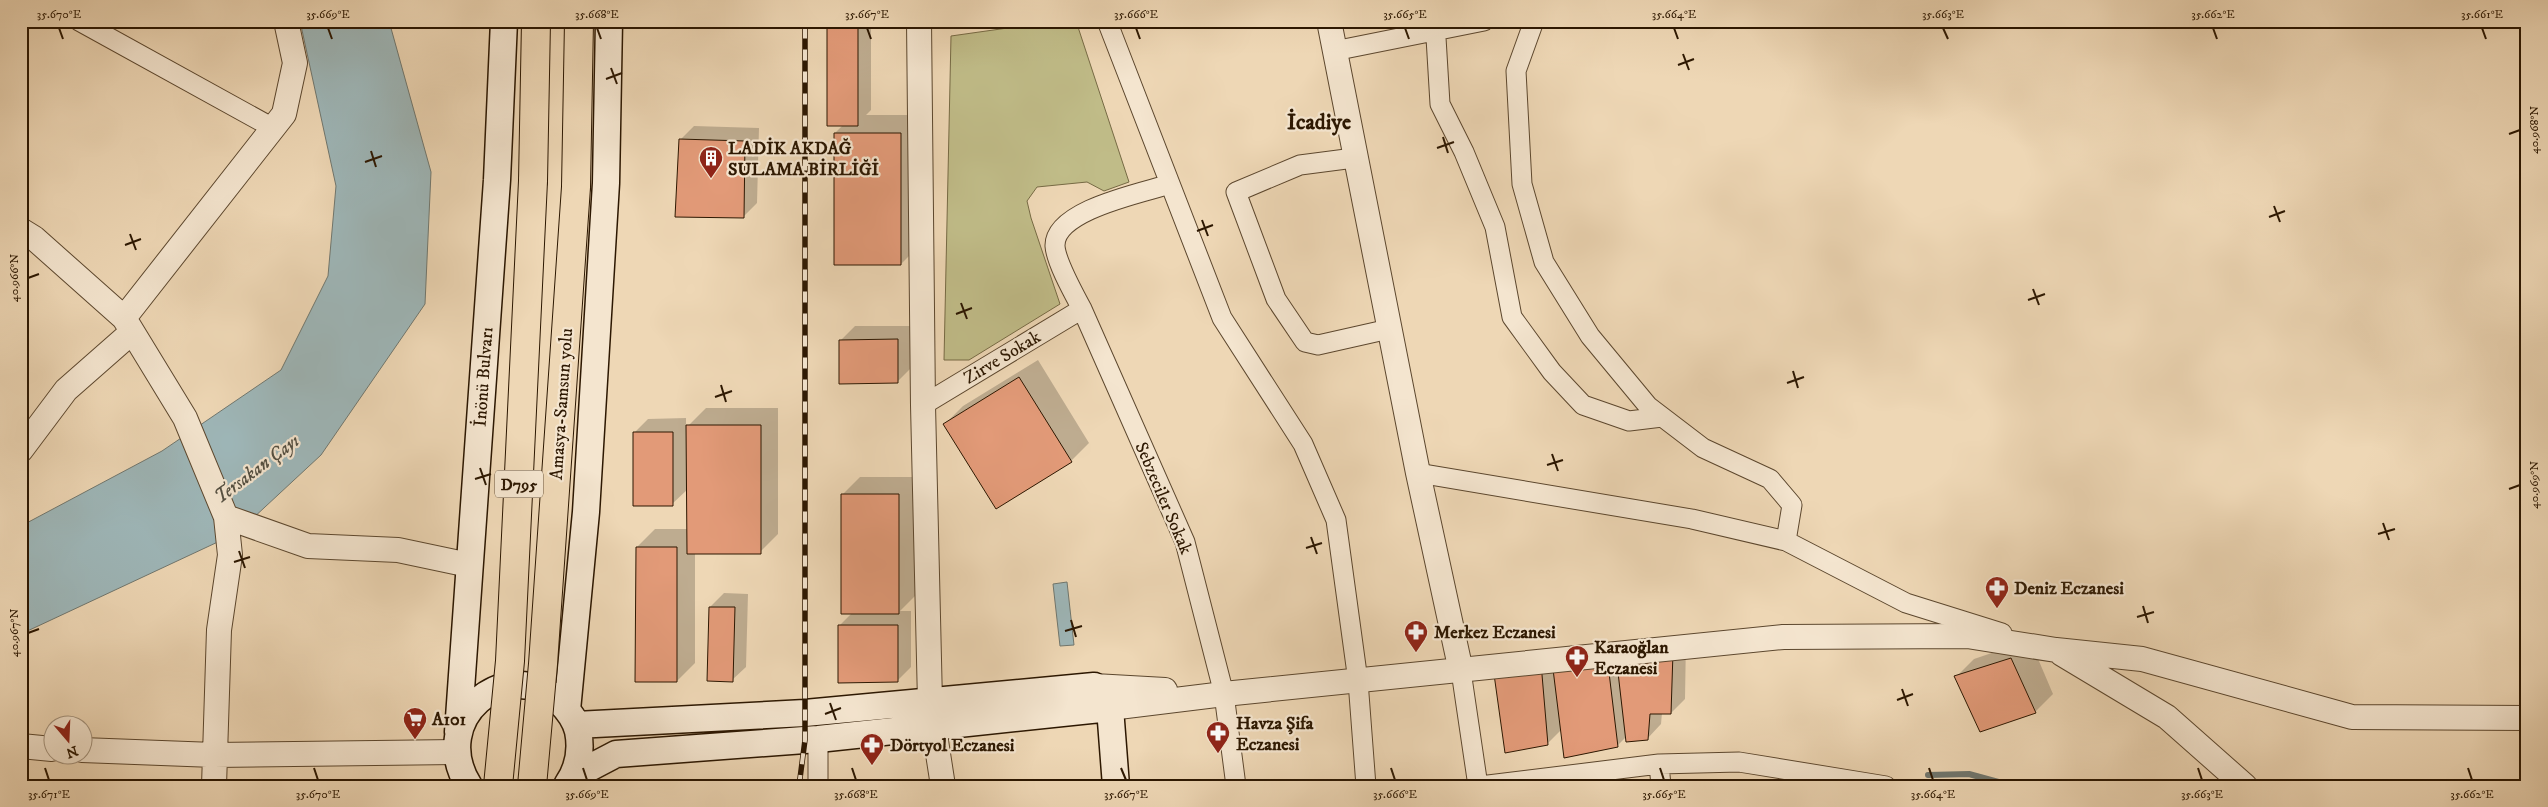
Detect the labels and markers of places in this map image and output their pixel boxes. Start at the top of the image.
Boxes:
place label: LADİK AKDAĞ SULAMA BİRLİĞİ [728,137,880,181]
building icon: LADİK AKDAĞ SULAMA BİRLİĞİ [698,145,724,179]
pharmacy icon: Deniz Eczanesi [1984,575,2010,609]
place label: Deniz Eczanesi [2014,578,2124,600]
pharmacy icon: Merkez Eczanesi [1403,619,1429,653]
place label: Merkez Eczanesi [1434,622,1556,644]
place label: Karaoğlan Eczanesi [1594,637,1669,680]
pharmacy icon: Karaoğlan Eczanesi [1564,644,1590,678]
supermarket icon: A101 [402,706,428,740]
place label: A101 [431,709,467,731]
place label: Havza Şifa Eczanesi [1236,713,1314,756]
pharmacy icon: Havza Şifa Eczanesi [1205,720,1231,754]
pharmacy icon: Dörtyol Eczanesi [859,732,885,766]
place label: Dörtyol Eczanesi [890,735,1015,757]

